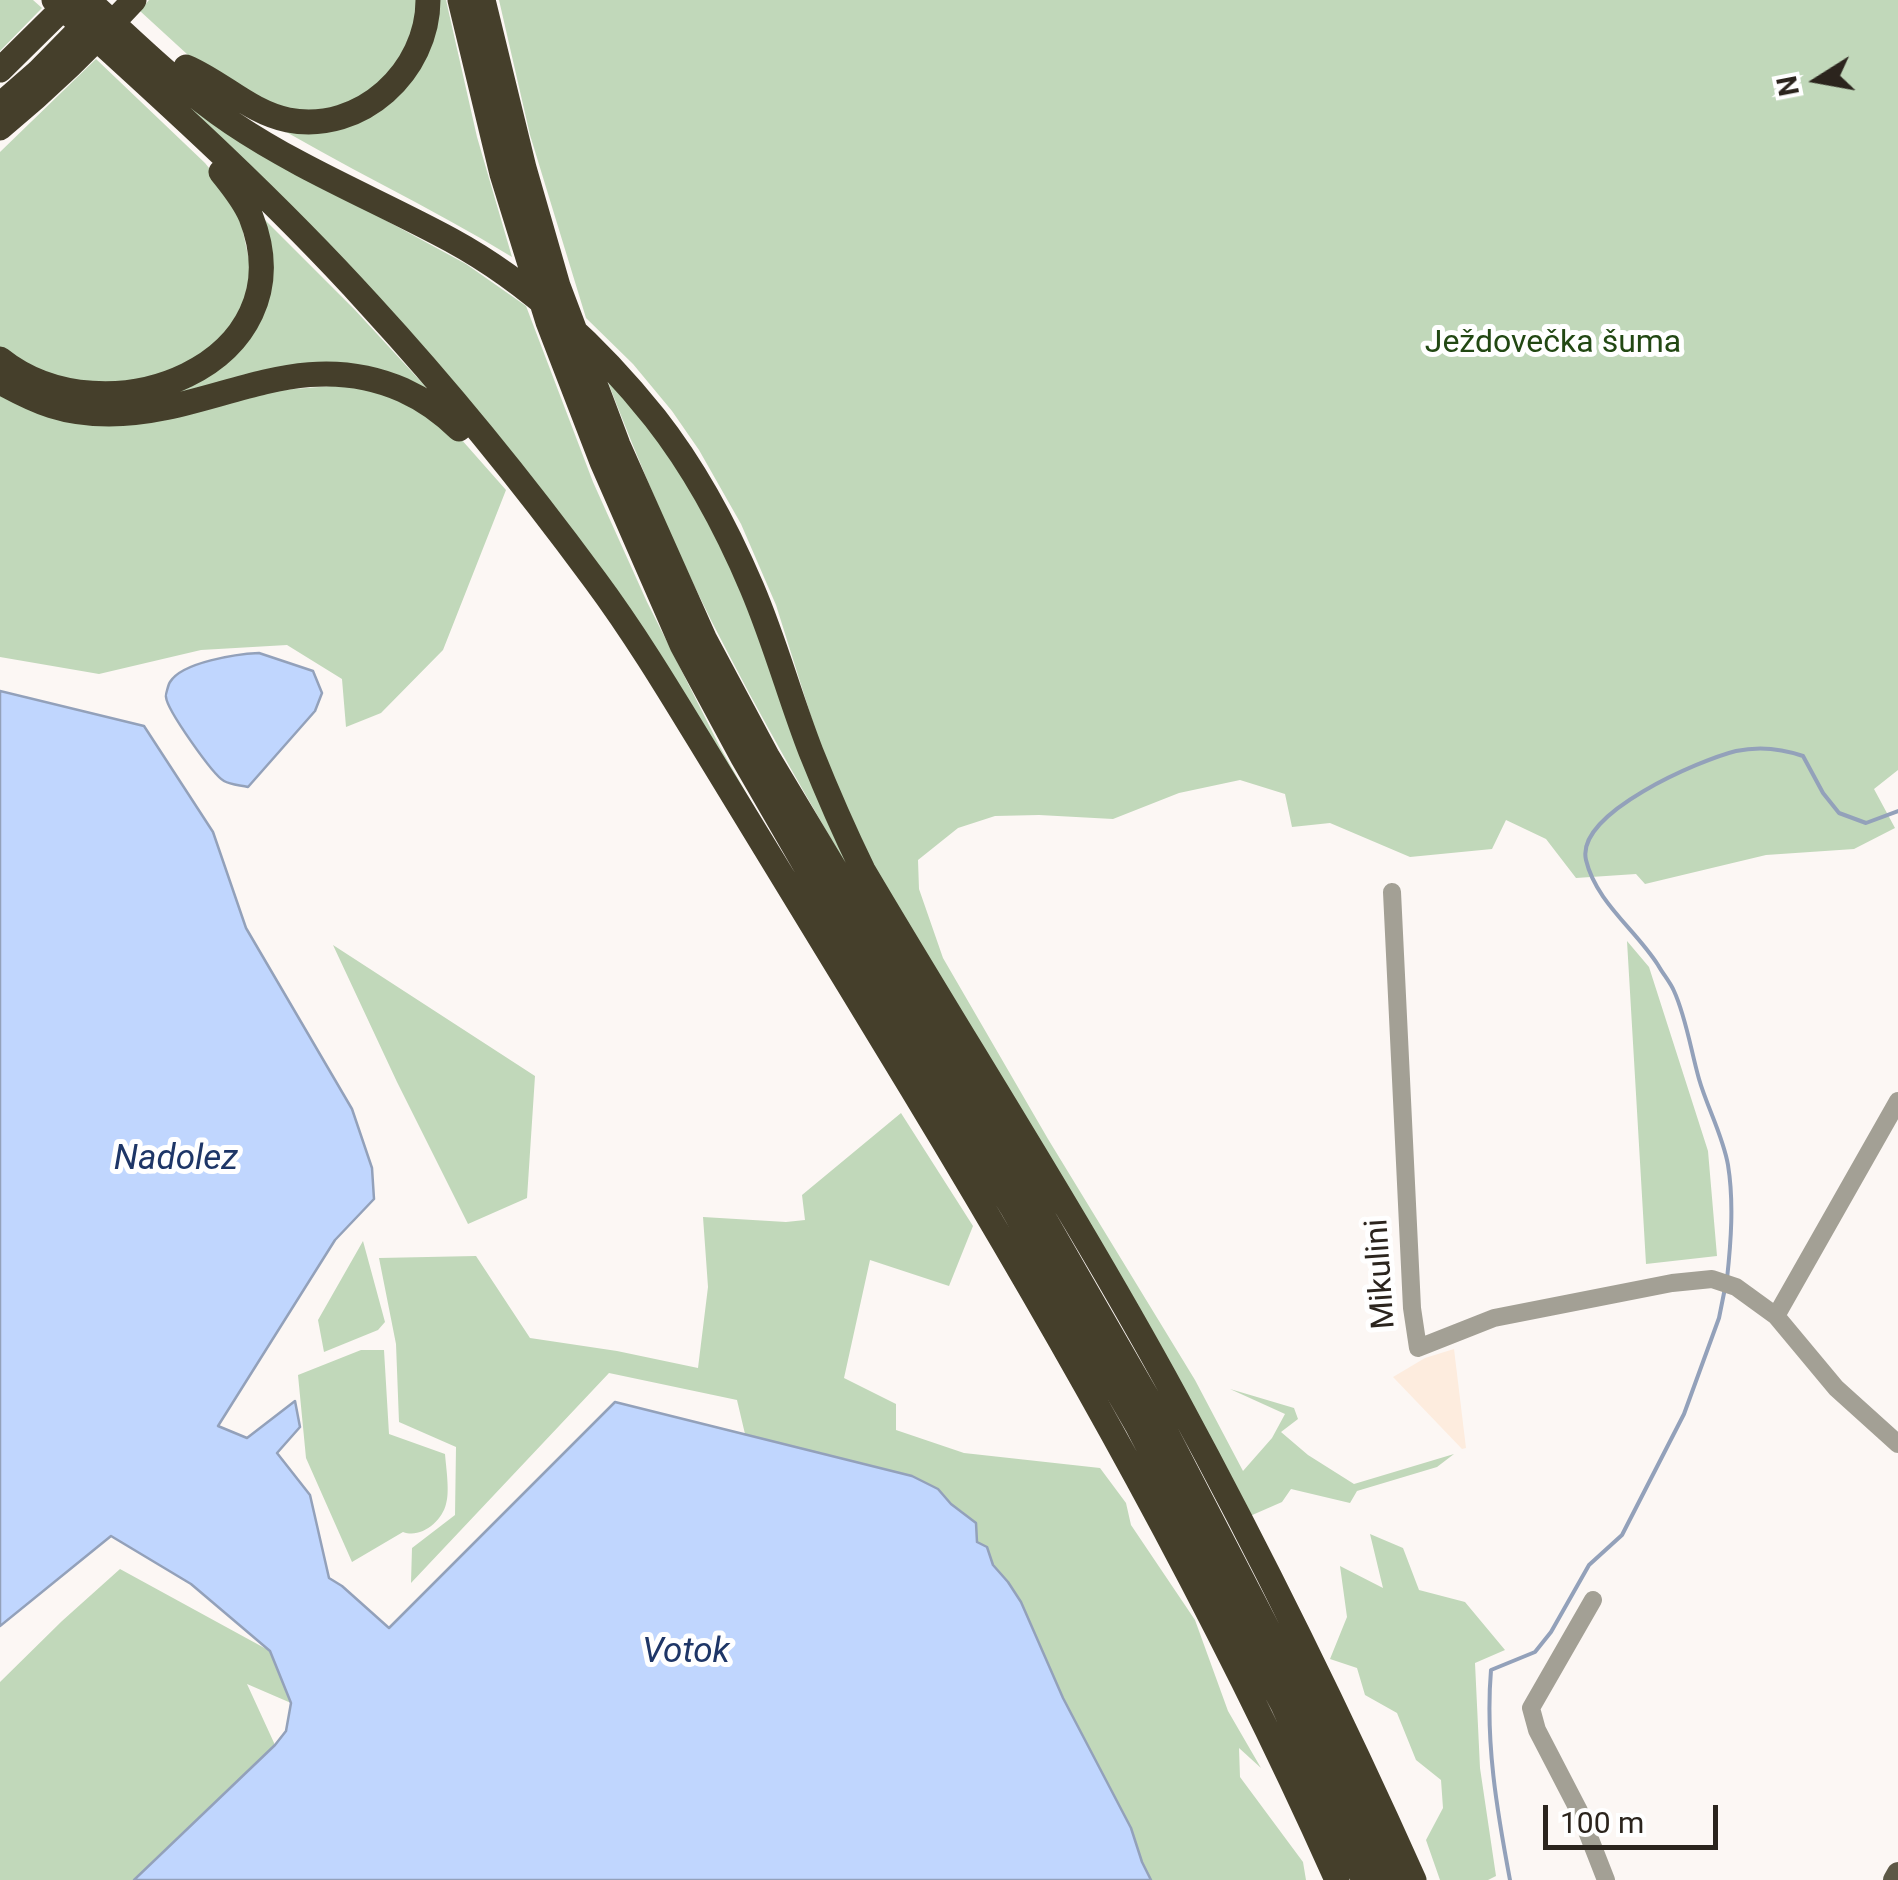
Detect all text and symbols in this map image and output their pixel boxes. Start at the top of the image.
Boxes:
north arrow [1768,30,1868,130]
text: N [1770,73,1806,99]
park label: Ježdovečka šuma [1425,325,1681,363]
water label: Nadolez [114,1139,238,1181]
street label: Mikulini [1359,1217,1405,1331]
water label: Votok [642,1632,730,1674]
scale bar [1548,1785,1723,1847]
text: 100 m [1560,1805,1644,1840]

